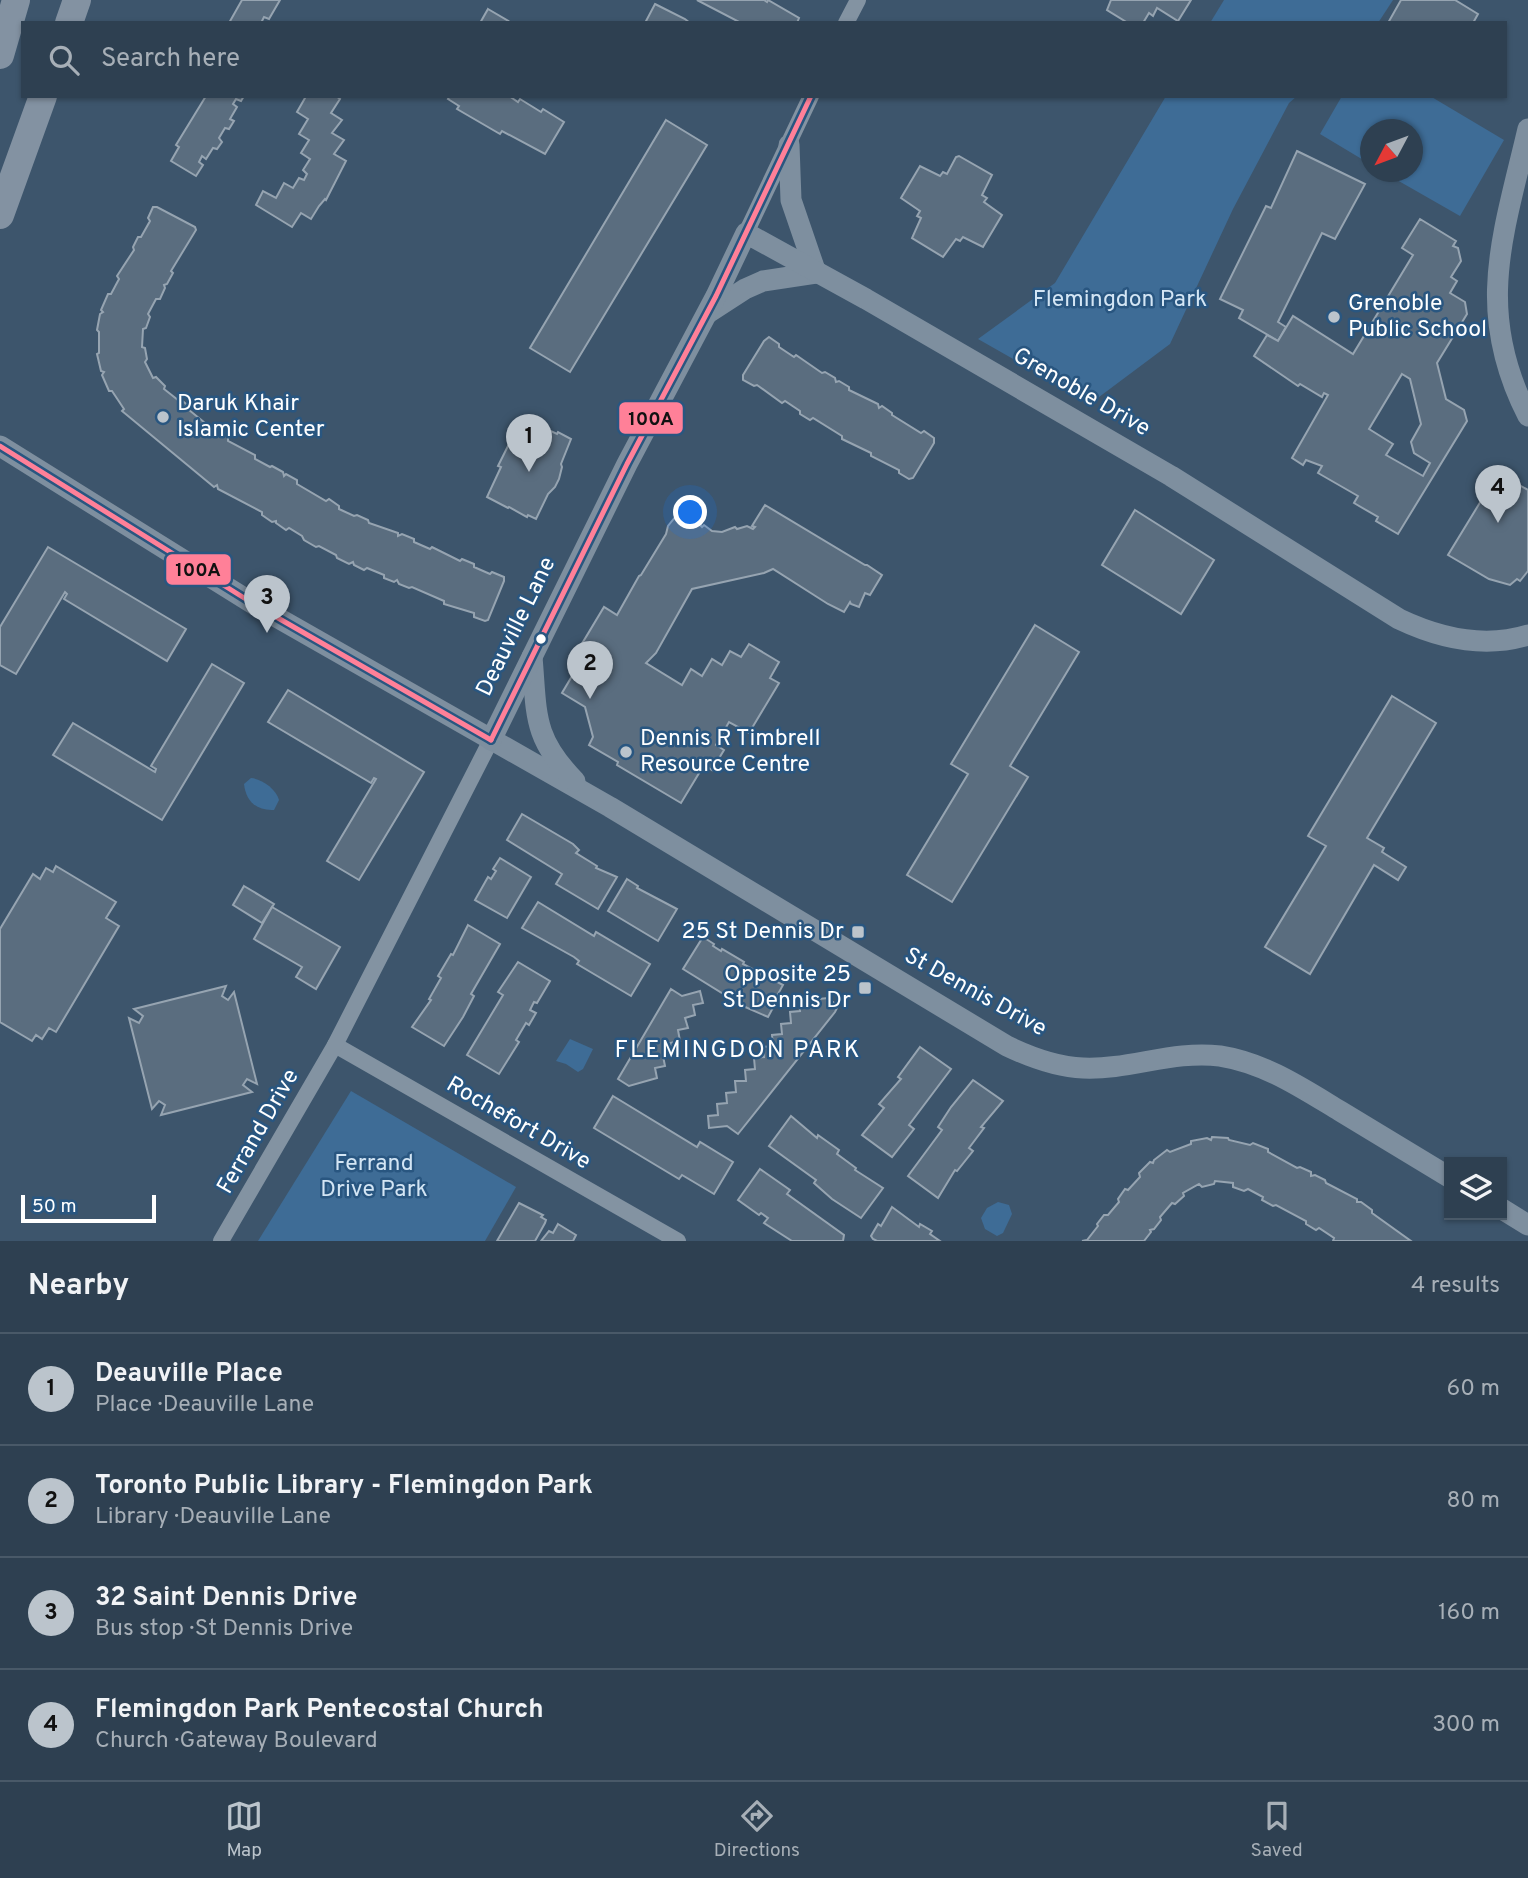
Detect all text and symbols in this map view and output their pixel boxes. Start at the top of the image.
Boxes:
search box [21,21,1507,98]
icon: search [45,41,83,79]
text: Search here [101,43,240,76]
north arrow [1360,119,1423,182]
park label: Flemingdon Park [1033,286,1207,315]
place label: Grenoble Public School [1348,290,1487,345]
marker: Grenoble Public School [1326,309,1342,325]
street label: Grenoble Drive [1007,342,1155,444]
place label: Daruk Khair Islamic Center [177,390,325,445]
line badge: 100A [618,401,684,435]
text: 100A [628,408,674,432]
marker: Daruk Khair Islamic Center [155,409,171,425]
pin: 1 [506,414,552,472]
pin: 4 [1475,465,1521,523]
your location [673,495,707,529]
line badge: 100A [165,553,232,586]
street label: Deauville Lane [471,553,563,701]
text: 100A [175,559,221,583]
pin: 3 [244,575,290,633]
unlabelled marker [534,632,548,646]
pin: 2 [567,641,613,699]
place label: Dennis R Timbrell Resource Centre [640,725,820,780]
marker: Dennis R Timbrell Resource Centre [618,744,634,760]
place label: 25 St Dennis Dr [682,918,844,947]
marker: 25 St Dennis Dr [850,924,866,940]
street label: St Dennis Drive [899,942,1051,1044]
place label: Opposite 25 St Dennis Dr [722,961,851,1016]
marker: Opposite 25 St Dennis Dr [857,980,873,996]
district label: FLEMINGDON PARK [614,1036,862,1066]
street label: Ferrand Drive [212,1064,306,1200]
street label: Rochefort Drive [440,1071,596,1177]
park label: Ferrand Drive Park [320,1150,428,1205]
map controls [1444,1157,1507,1220]
button: layers [1444,1157,1507,1220]
scale bar [21,1192,156,1224]
text: 50 m [32,1195,77,1219]
text: Nearby [28,1268,129,1305]
text: 4 results [1411,1272,1500,1301]
text: Deauville Place [95,1358,283,1391]
text: 1 [46,1375,56,1404]
text: 60 m [1447,1375,1500,1404]
text: Place · Deauville Lane [95,1391,314,1420]
text: Toronto Public Library - Flemingdon Park [95,1470,593,1503]
text: 2 [44,1487,58,1516]
text: 80 m [1447,1487,1500,1516]
text: Library · Deauville Lane [95,1503,331,1532]
text: 32 Saint Dennis Drive [95,1582,357,1615]
text: 3 [44,1599,58,1628]
text: 160 m [1438,1599,1500,1628]
text: Bus stop · St Dennis Drive [95,1615,353,1644]
text: Flemingdon Park Pentecostal Church [95,1694,544,1727]
text: 4 [44,1711,58,1740]
text: 300 m [1432,1711,1500,1740]
text: Church · Gateway Boulevard [95,1727,378,1756]
tab: Map [225,1797,263,1863]
tab: Directions [714,1797,800,1863]
tab: Saved [1251,1797,1303,1863]

